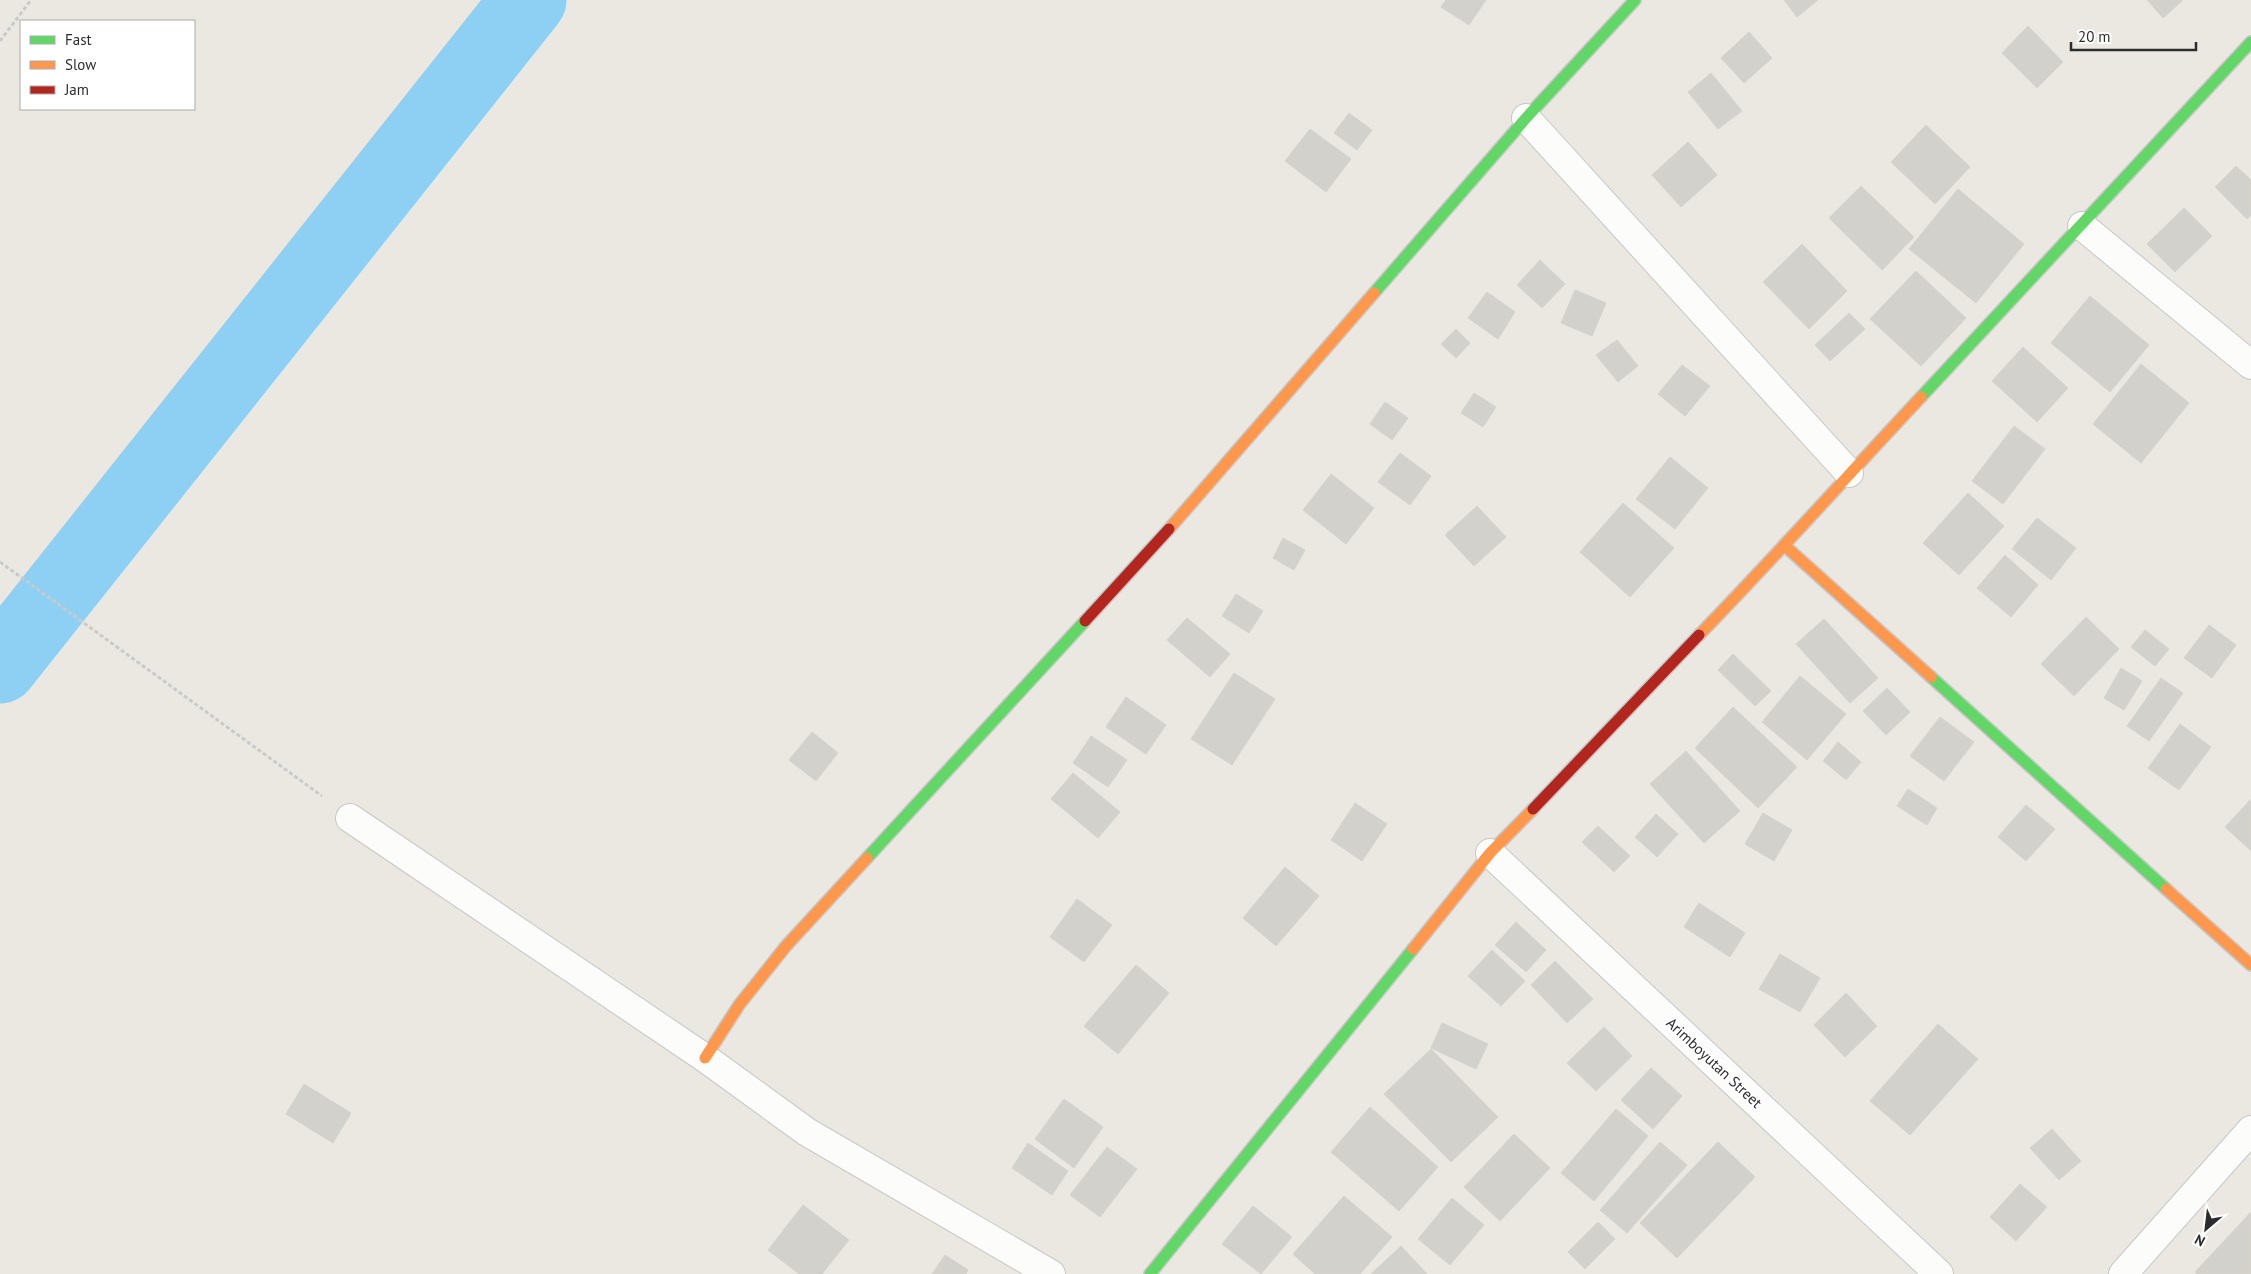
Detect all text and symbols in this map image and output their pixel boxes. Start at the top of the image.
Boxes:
legend [20,20,195,110]
scale bar [2071,20,2196,52]
text: 20 m [2078,27,2111,46]
text: Fast [65,30,92,49]
text: Slow [65,55,96,74]
text: Jam [64,80,89,99]
street label: Arimboyutan Street [1662,1013,1766,1112]
north arrow [2181,1204,2231,1254]
text: N [2192,1230,2208,1251]

